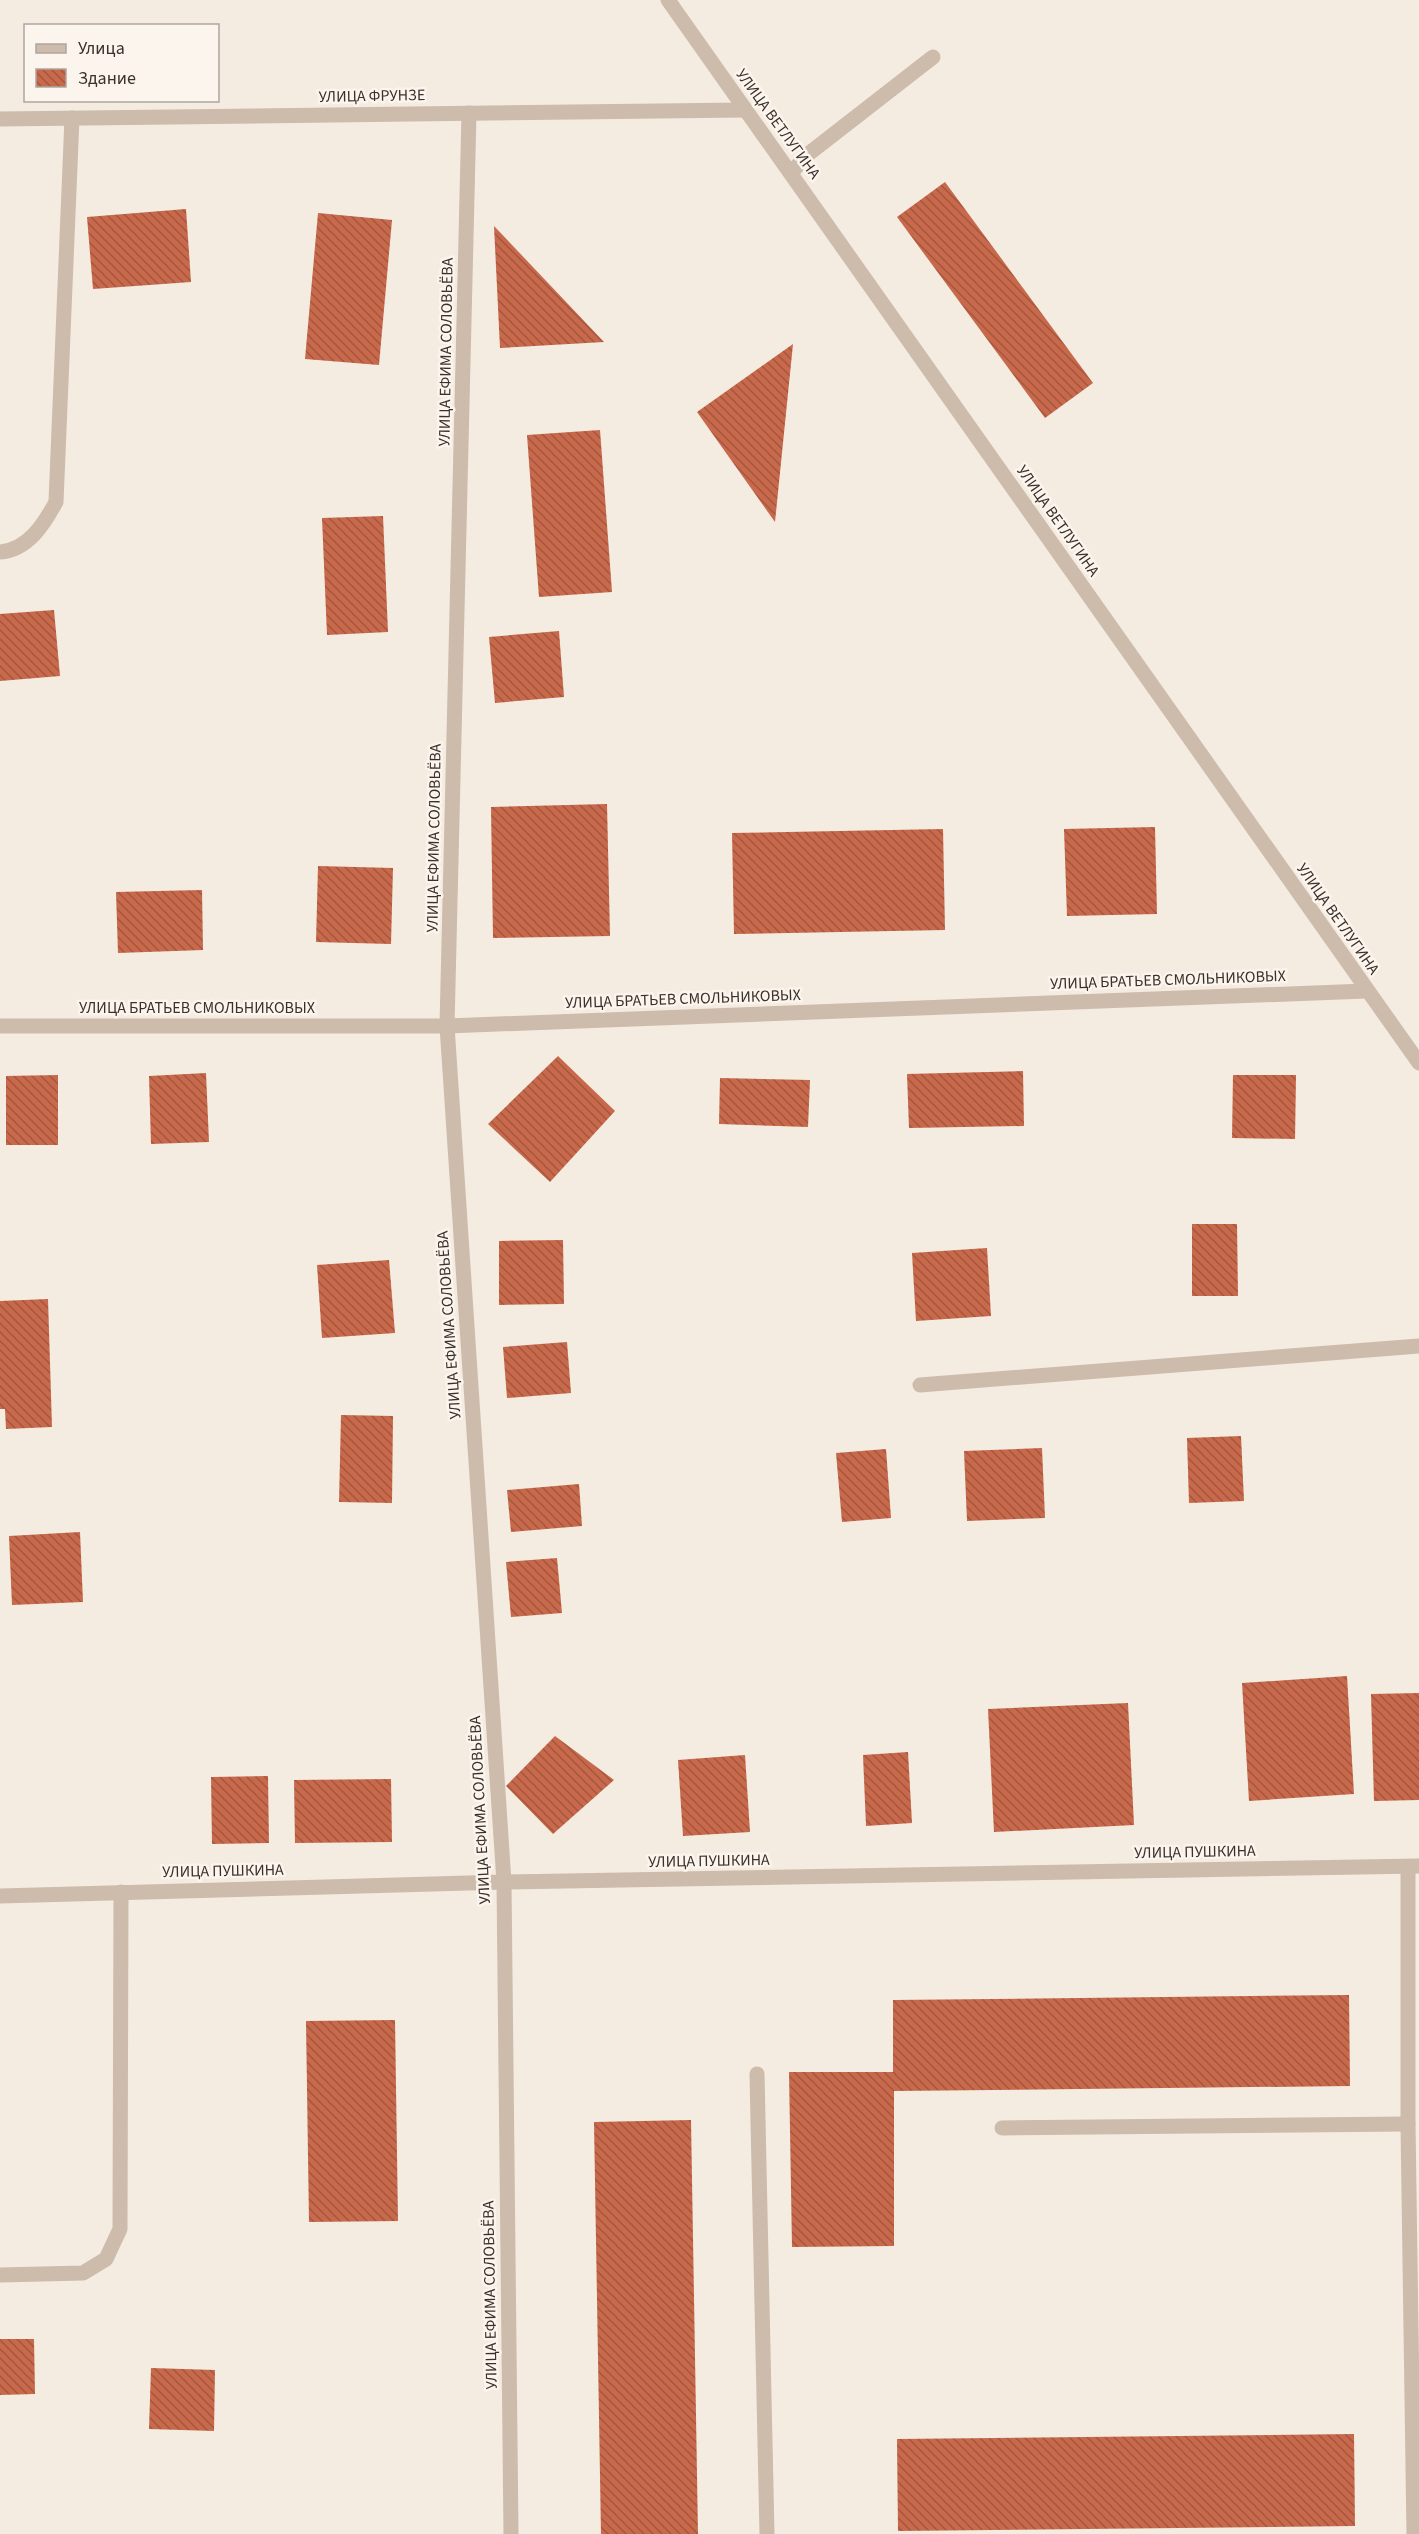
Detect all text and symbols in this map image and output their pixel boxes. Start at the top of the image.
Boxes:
legend [24,24,219,102]
text: Улица [78,36,125,61]
street label: УЛИЦА ВЕТЛУГИНА [731,64,826,184]
text: Здание [78,66,136,91]
street label: УЛИЦА ФРУНЗЕ [319,84,425,108]
street label: УЛИЦА ЕФИМА СОЛОВЬЁВА [433,257,459,447]
street label: УЛИЦА ВЕТЛУГИНА [1011,461,1105,581]
street label: УЛИЦА ЕФИМА СОЛОВЬЁВА [421,743,447,933]
street label: УЛИЦА ВЕТЛУГИНА [1291,859,1385,979]
street label: УЛИЦА БРАТЬЕВ СМОЛЬНИКОВЫХ [1050,965,1286,995]
street label: УЛИЦА БРАТЬЕВ СМОЛЬНИКОВЫХ [565,984,801,1014]
street label: УЛИЦА БРАТЬЕВ СМОЛЬНИКОВЫХ [79,997,315,1019]
street label: УЛИЦА ЕФИМА СОЛОВЬЁВА [431,1230,467,1420]
street label: УЛИЦА ЕФИМА СОЛОВЬЁВА [464,1715,496,1905]
street label: УЛИЦА ПУШКИНА [1134,1840,1256,1864]
street label: УЛИЦА ПУШКИНА [648,1849,770,1873]
street label: УЛИЦА ПУШКИНА [162,1859,284,1883]
street label: УЛИЦА ЕФИМА СОЛОВЬЁВА [477,2200,503,2390]

